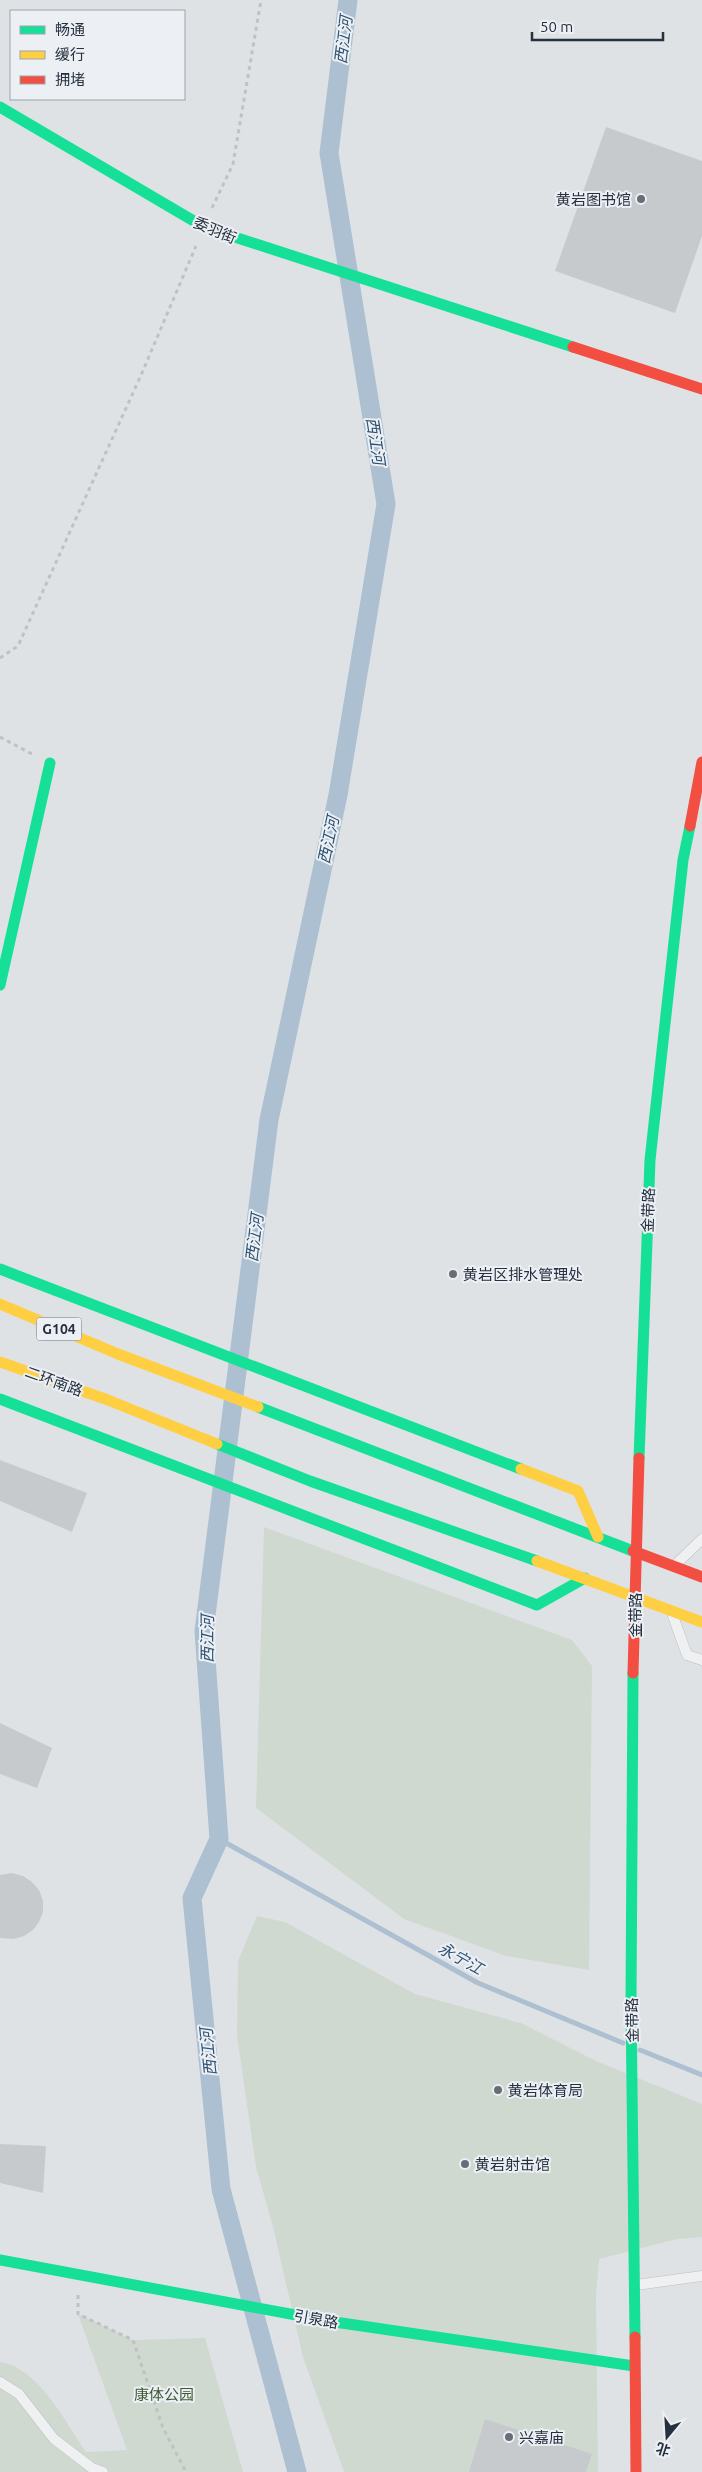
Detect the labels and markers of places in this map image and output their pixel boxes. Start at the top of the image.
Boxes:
place label: 黄岩图书馆 [556,191,631,208]
marker: 黄岩图书馆 [635,193,647,205]
place label: 黄岩区排水管理处 [463,1266,583,1283]
marker: 黄岩区排水管理处 [447,1268,459,1280]
place label: 黄岩体育局 [508,2082,583,2099]
marker: 黄岩体育局 [492,2084,504,2096]
place label: 黄岩射击馆 [475,2156,550,2173]
marker: 黄岩射击馆 [459,2158,471,2170]
place label: 兴嘉庙 [519,2429,564,2446]
marker: 兴嘉庙 [503,2431,515,2443]

